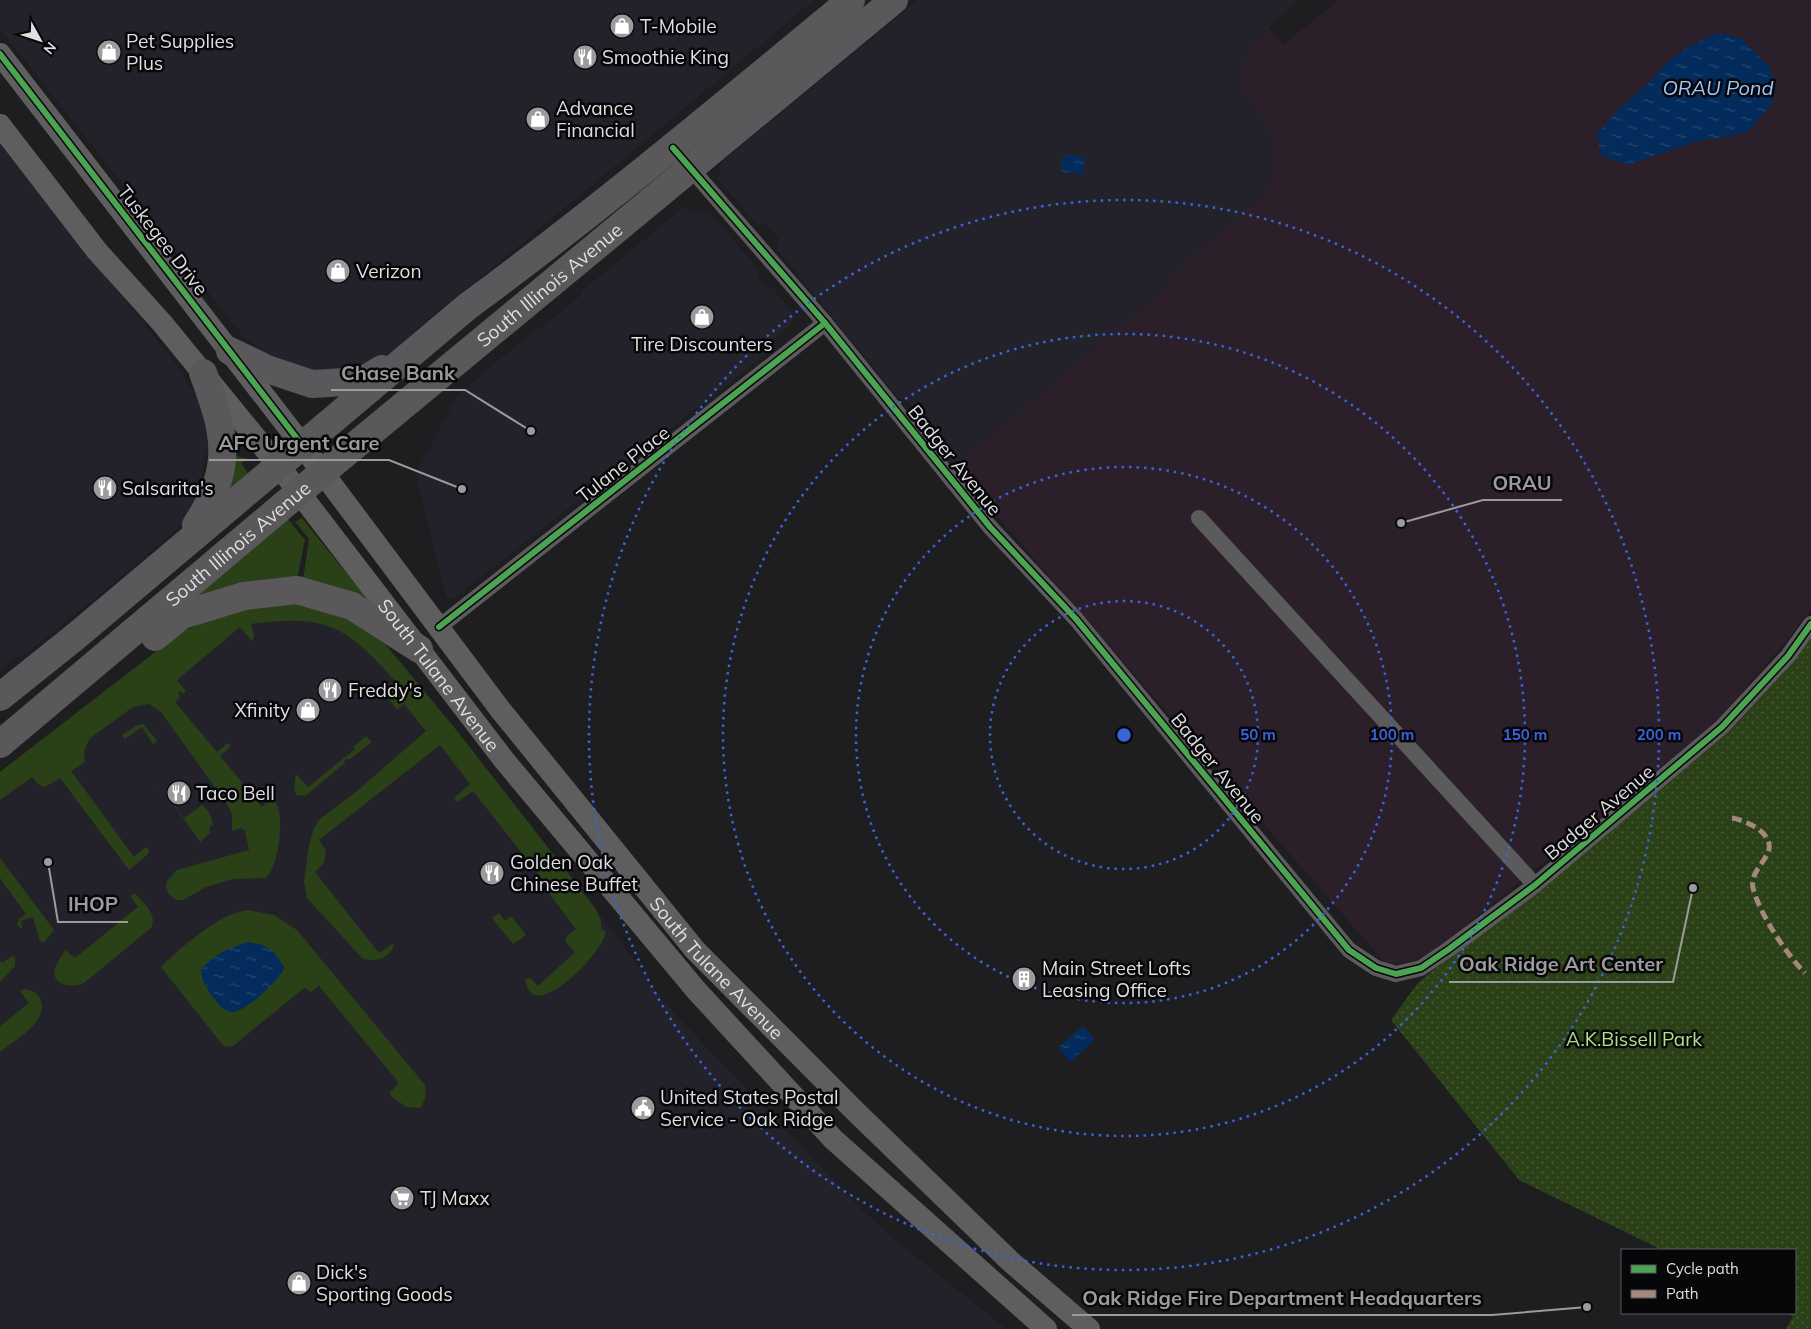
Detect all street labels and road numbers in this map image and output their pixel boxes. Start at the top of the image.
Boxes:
street label: Tuskegee Drive [112,180,214,300]
street label: South Illinois Avenue [472,218,627,352]
street label: Badger Avenue [903,400,1007,520]
street label: Tulane Place [572,420,674,508]
street label: South Illinois Avenue [161,476,315,612]
street label: South Tulane Avenue [373,594,505,756]
street label: Badger Avenue [1166,708,1270,828]
street label: Badger Avenue [1539,759,1659,865]
street label: South Tulane Avenue [645,892,789,1044]

